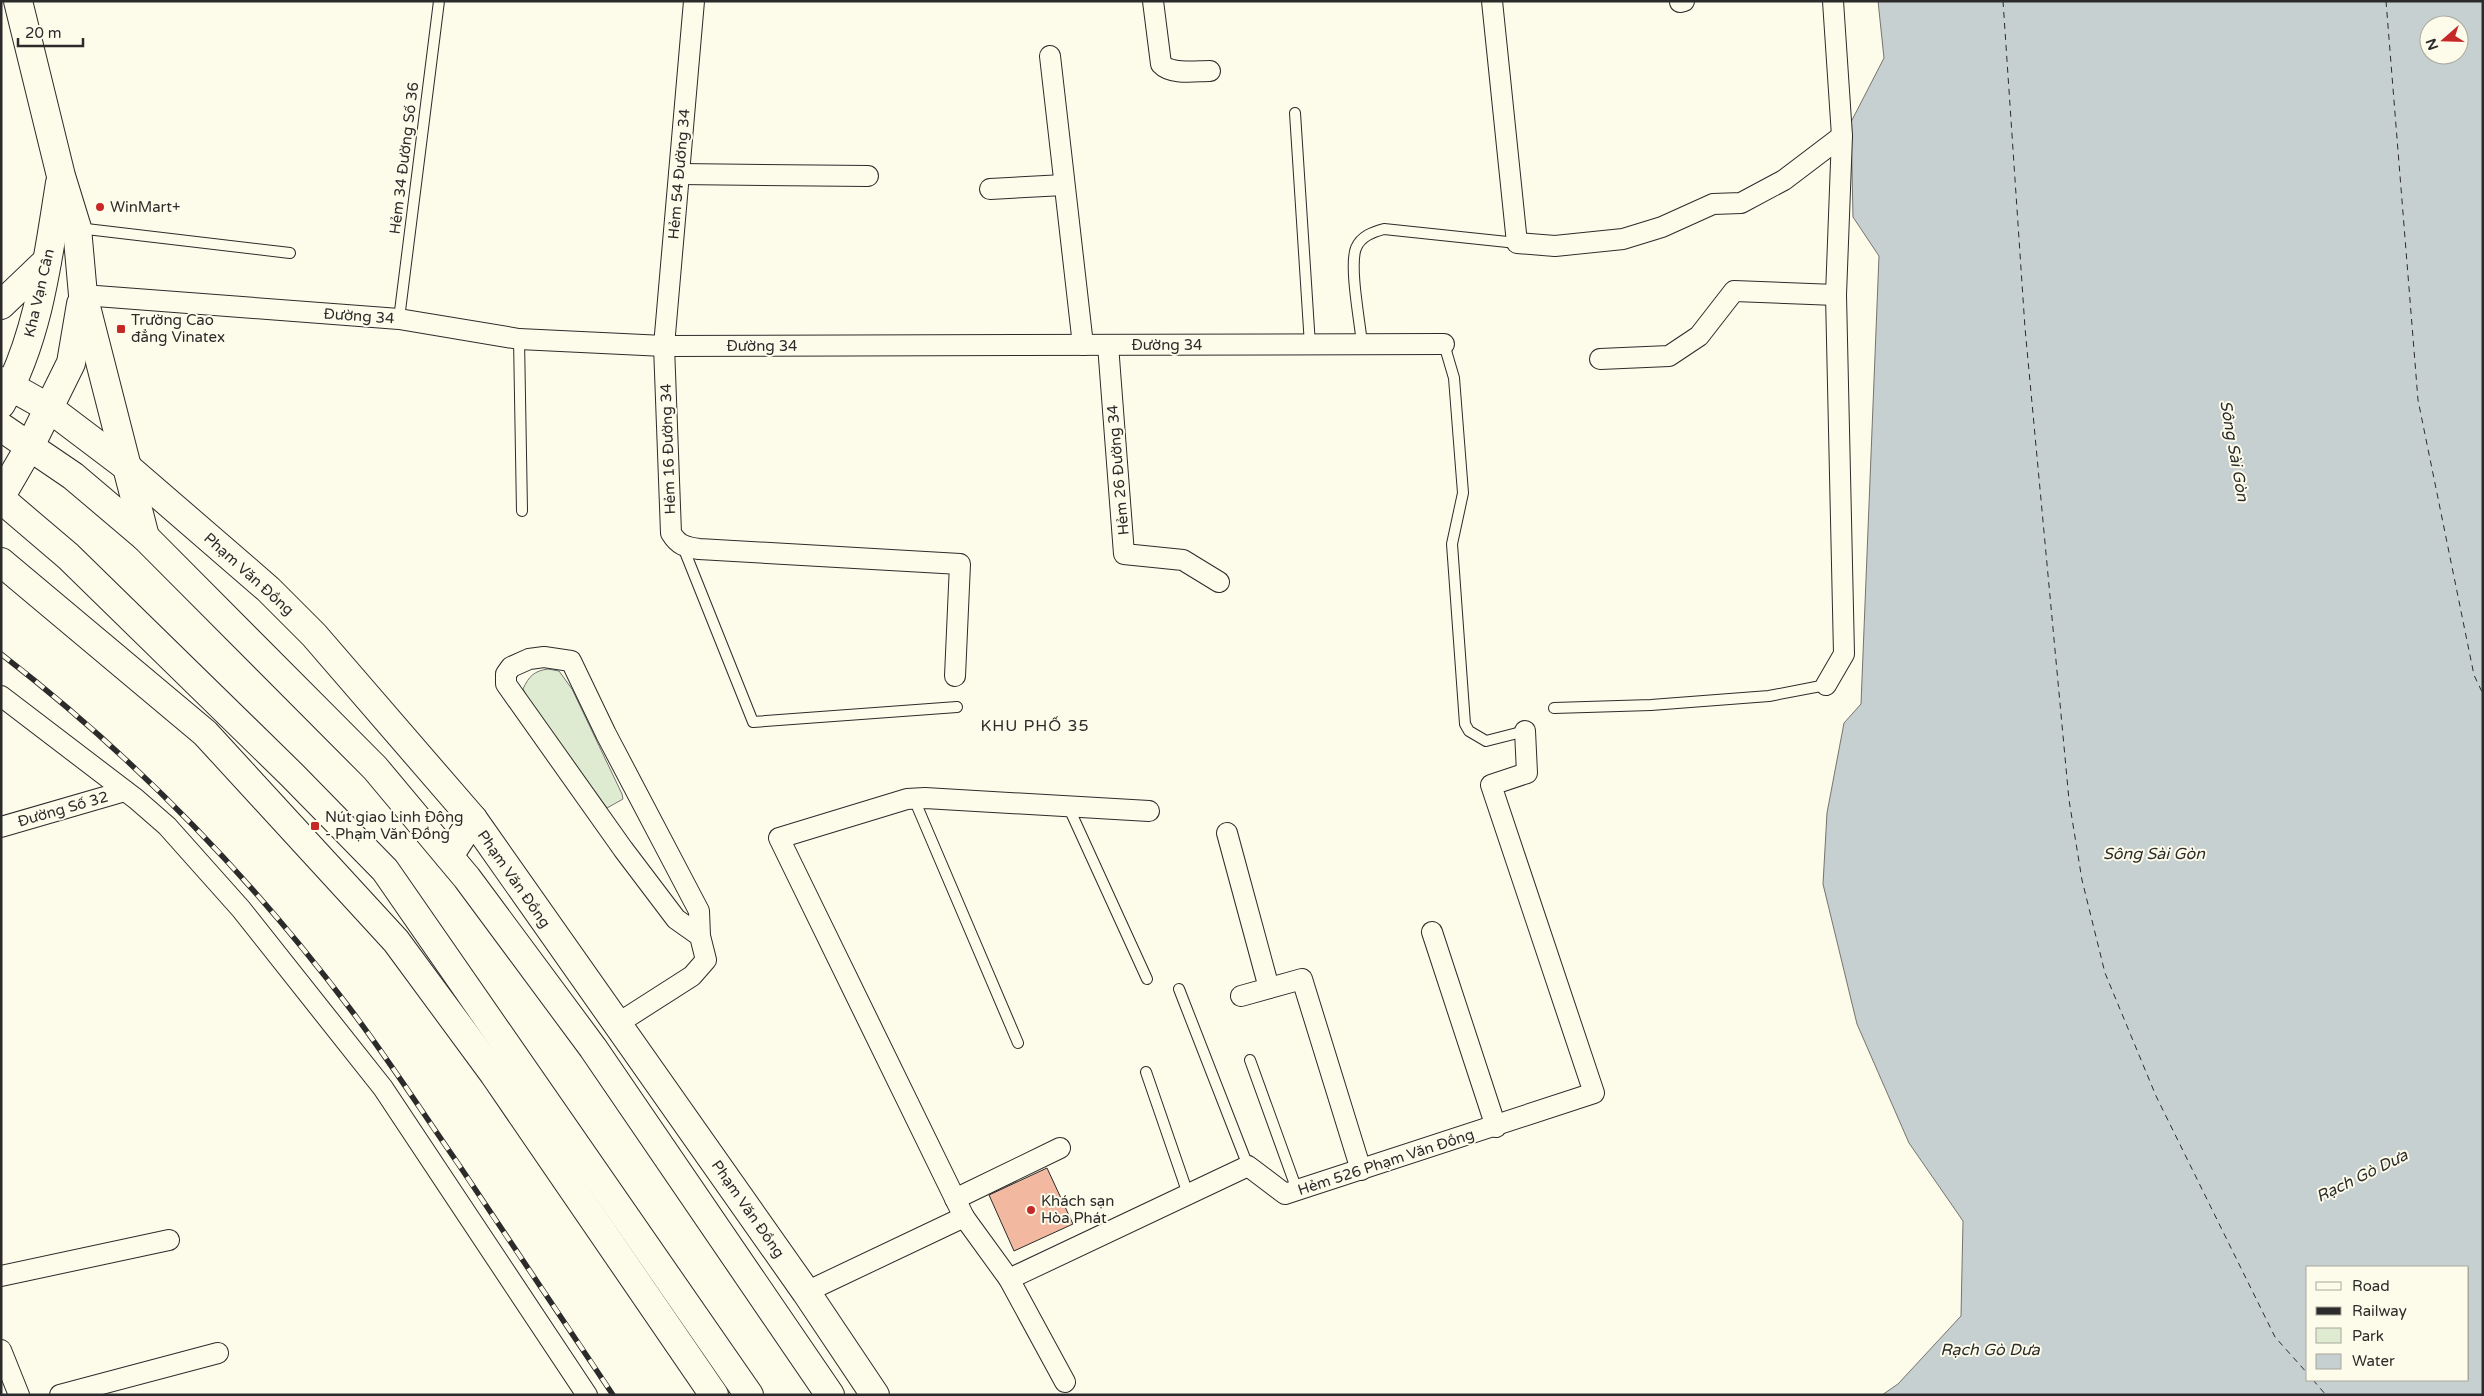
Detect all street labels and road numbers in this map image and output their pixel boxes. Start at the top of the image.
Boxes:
street label: Hẻm 34 Đường Số 36 [386,81,422,235]
street label: Hẻm 54 Đường 34 [664,108,694,240]
street label: Kha Vạn Cân [20,247,58,339]
street label: Đường 34 [323,305,395,327]
street label: Đường 34 [1132,336,1202,354]
street label: Đường 34 [727,337,797,355]
street label: Hẻm 16 Đường 34 [657,383,679,515]
street label: Hẻm 26 Đường 34 [1103,404,1133,536]
street label: Phạm Văn Đồng [200,529,298,619]
street label: Đường Số 32 [16,787,110,831]
street label: Phạm Văn Đồng [474,827,554,931]
street label: Hẻm 526 Phạm Văn Đồng [1295,1125,1477,1199]
street label: Phạm Văn Đồng [708,1157,788,1261]

